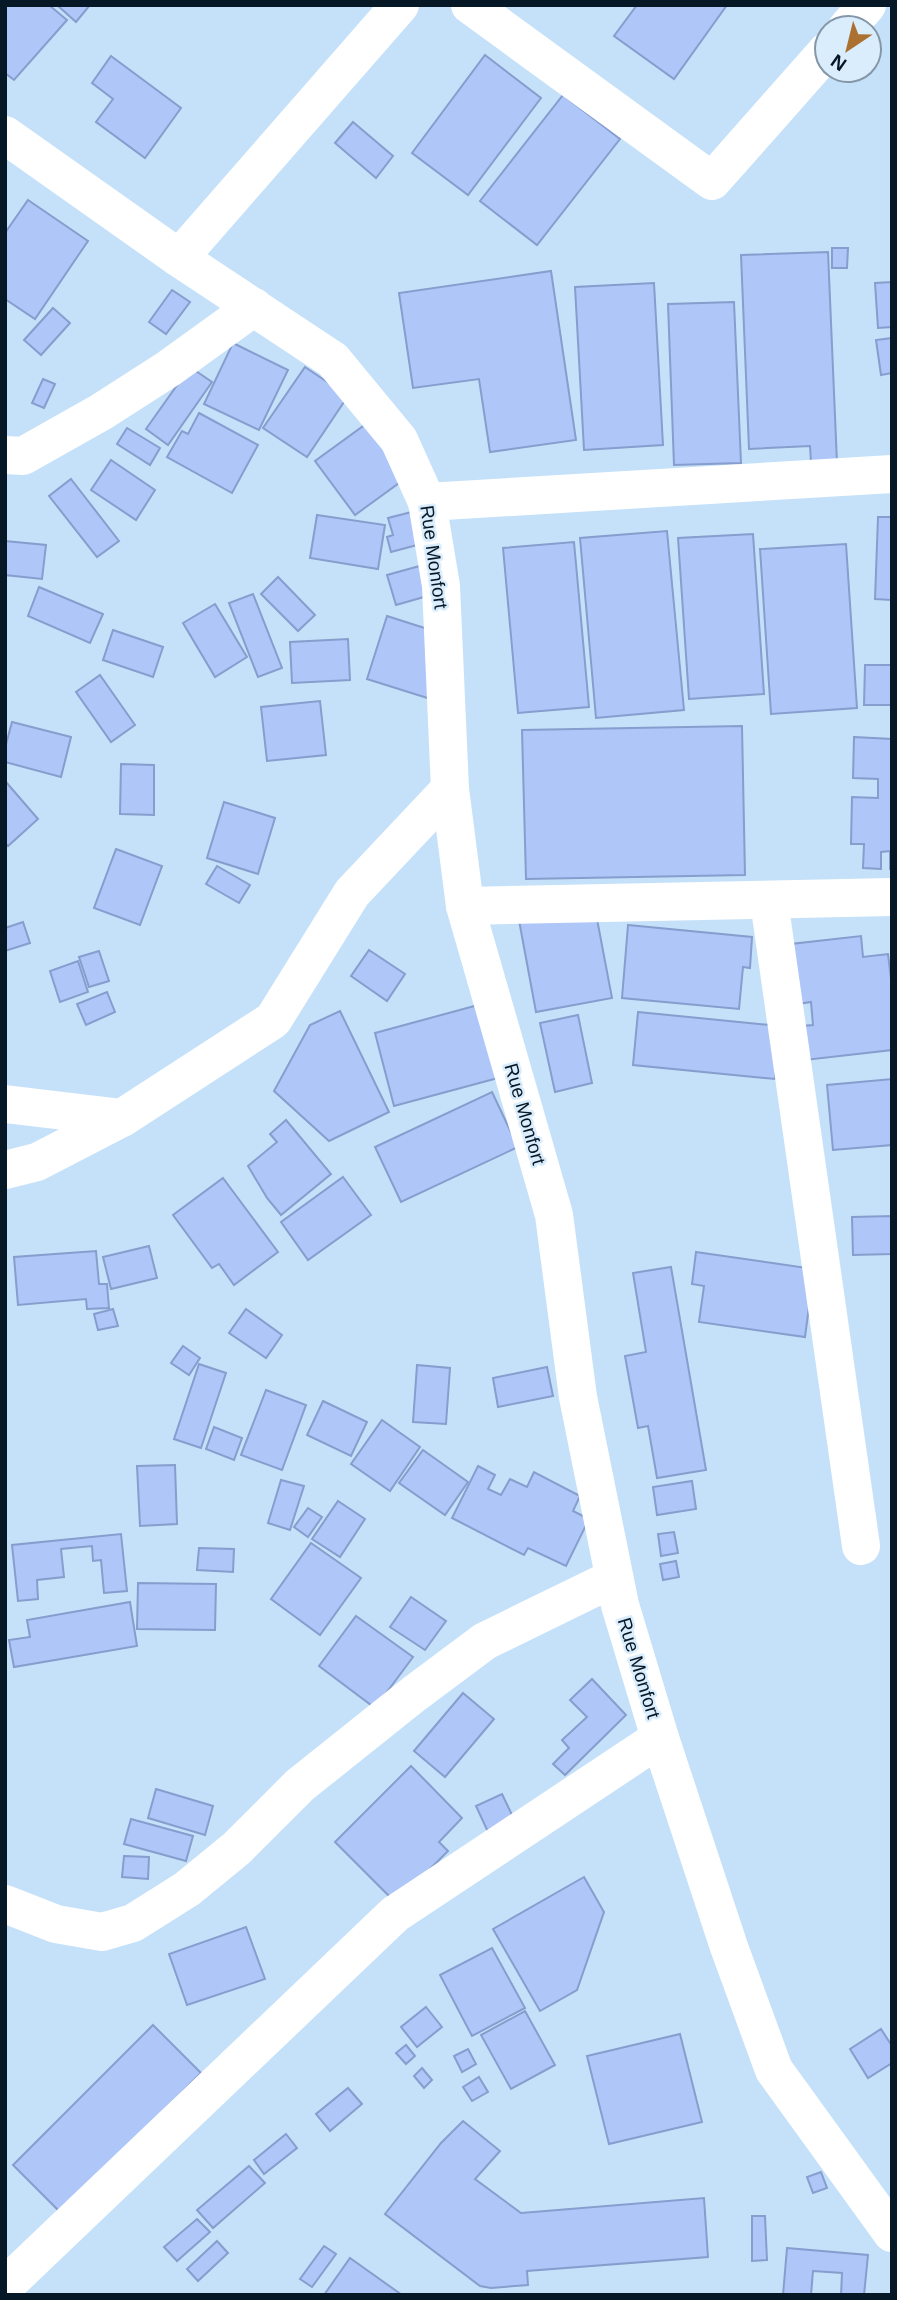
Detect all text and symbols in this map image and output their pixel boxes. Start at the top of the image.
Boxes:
north arrow [813,14,883,84]
text: N [827,50,850,75]
street label: Rue Monfort [416,504,452,611]
street label: Rue Monfort [500,1061,550,1168]
street label: Rue Monfort [614,1615,665,1722]

